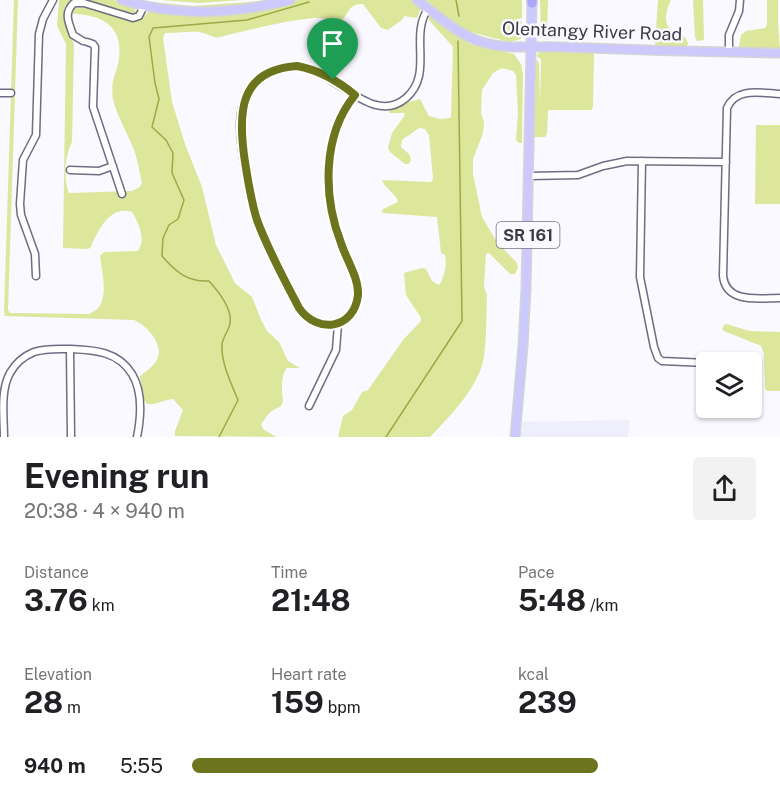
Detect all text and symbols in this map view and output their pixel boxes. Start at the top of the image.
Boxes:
street label: Olentangy River Road [502,17,682,45]
pin [307,18,358,80]
icon: arrive [316,27,349,60]
road number: SR 161 [496,222,560,248]
map controls [696,352,762,418]
button: layers [696,352,762,418]
text: Evening run [24,457,209,495]
button: share [693,457,756,520]
text: 20:38 · 4 × 940 m [24,499,185,523]
text: Distance [24,563,89,582]
text: Time [271,563,307,582]
text: Pace [518,563,555,582]
text: 3.76 [24,582,88,618]
text: 21:48 [271,582,351,618]
text: 5:48 [518,582,586,618]
text: km [88,596,115,615]
text: /km [586,596,618,615]
text: Elevation [24,665,92,684]
text: Heart rate [271,665,347,684]
text: kcal [518,665,549,684]
text: 28 [24,684,63,720]
text: 159 [271,684,324,720]
text: 239 [518,684,577,720]
text: m [63,698,81,717]
text: bpm [324,698,361,717]
text: 940 m [24,754,86,778]
text: 5:55 [120,754,163,778]

